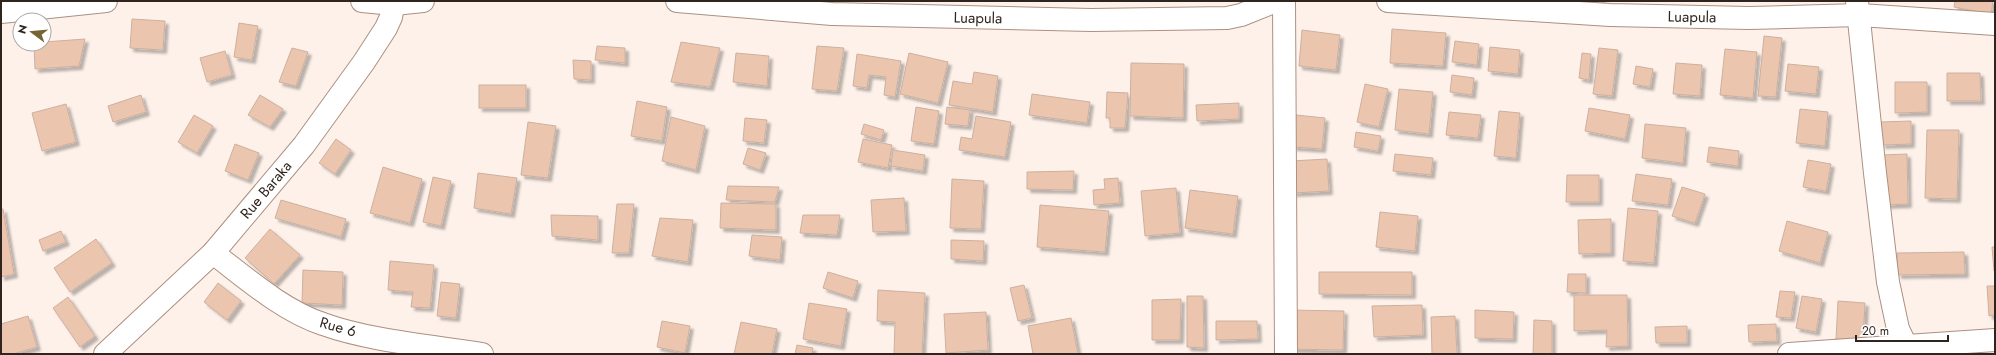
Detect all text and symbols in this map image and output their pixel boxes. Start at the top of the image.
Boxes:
street label: Luapula [1667,6,1717,28]
street label: Luapula [953,7,1003,29]
north arrow [12,12,52,52]
text: N [13,23,31,36]
street label: Rue Baraka [235,156,297,224]
street label: Rue 6 [317,311,359,343]
scale bar [1856,317,1948,343]
text: 20 m [1862,322,1889,340]

